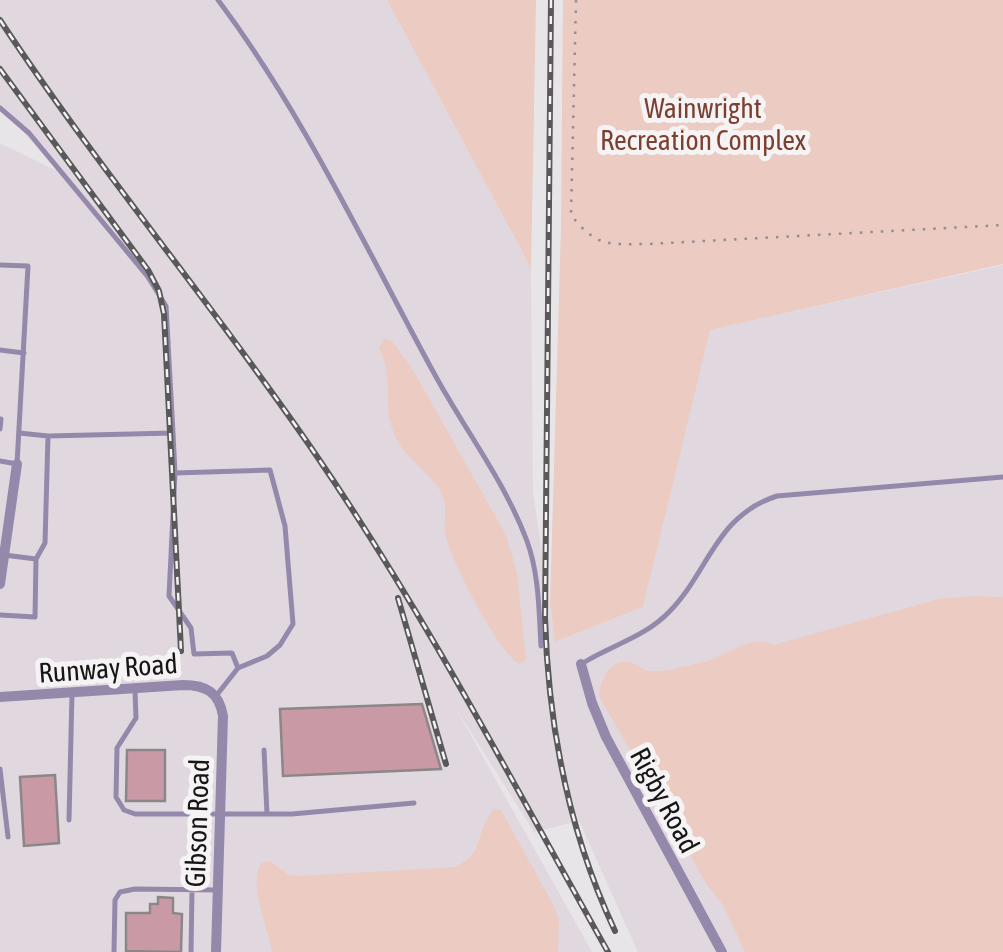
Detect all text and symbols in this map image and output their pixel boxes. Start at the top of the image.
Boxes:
park label: Wainwright Recreation Complex [600,92,806,156]
street label: Runway Road [37,647,179,689]
street label: Rigby Road [624,742,706,858]
street label: Gibson Road [179,758,215,888]

